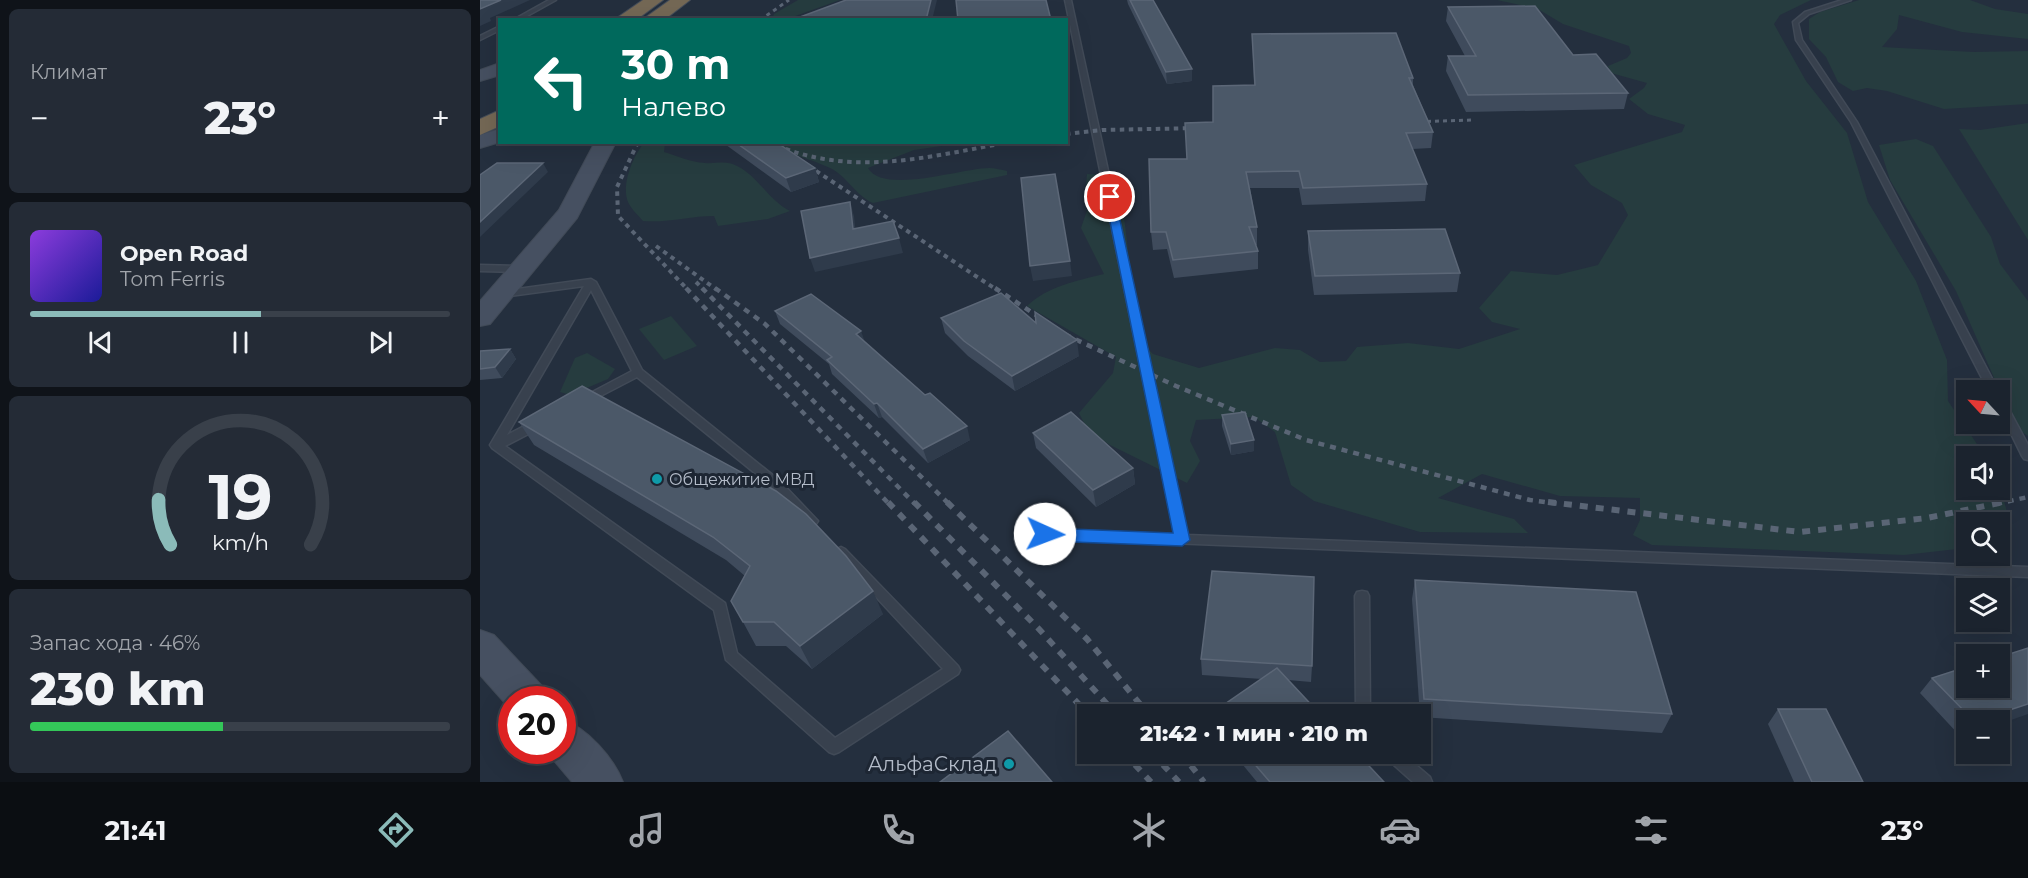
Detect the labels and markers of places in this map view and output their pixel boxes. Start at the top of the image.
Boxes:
pin [1084,171,1135,222]
place label: Общежитие МВД [669,470,815,489]
marker: Общежитие МВД [650,472,664,486]
place label: АльфаСклад [868,752,997,776]
marker: АльфаСклад [1002,757,1016,771]

